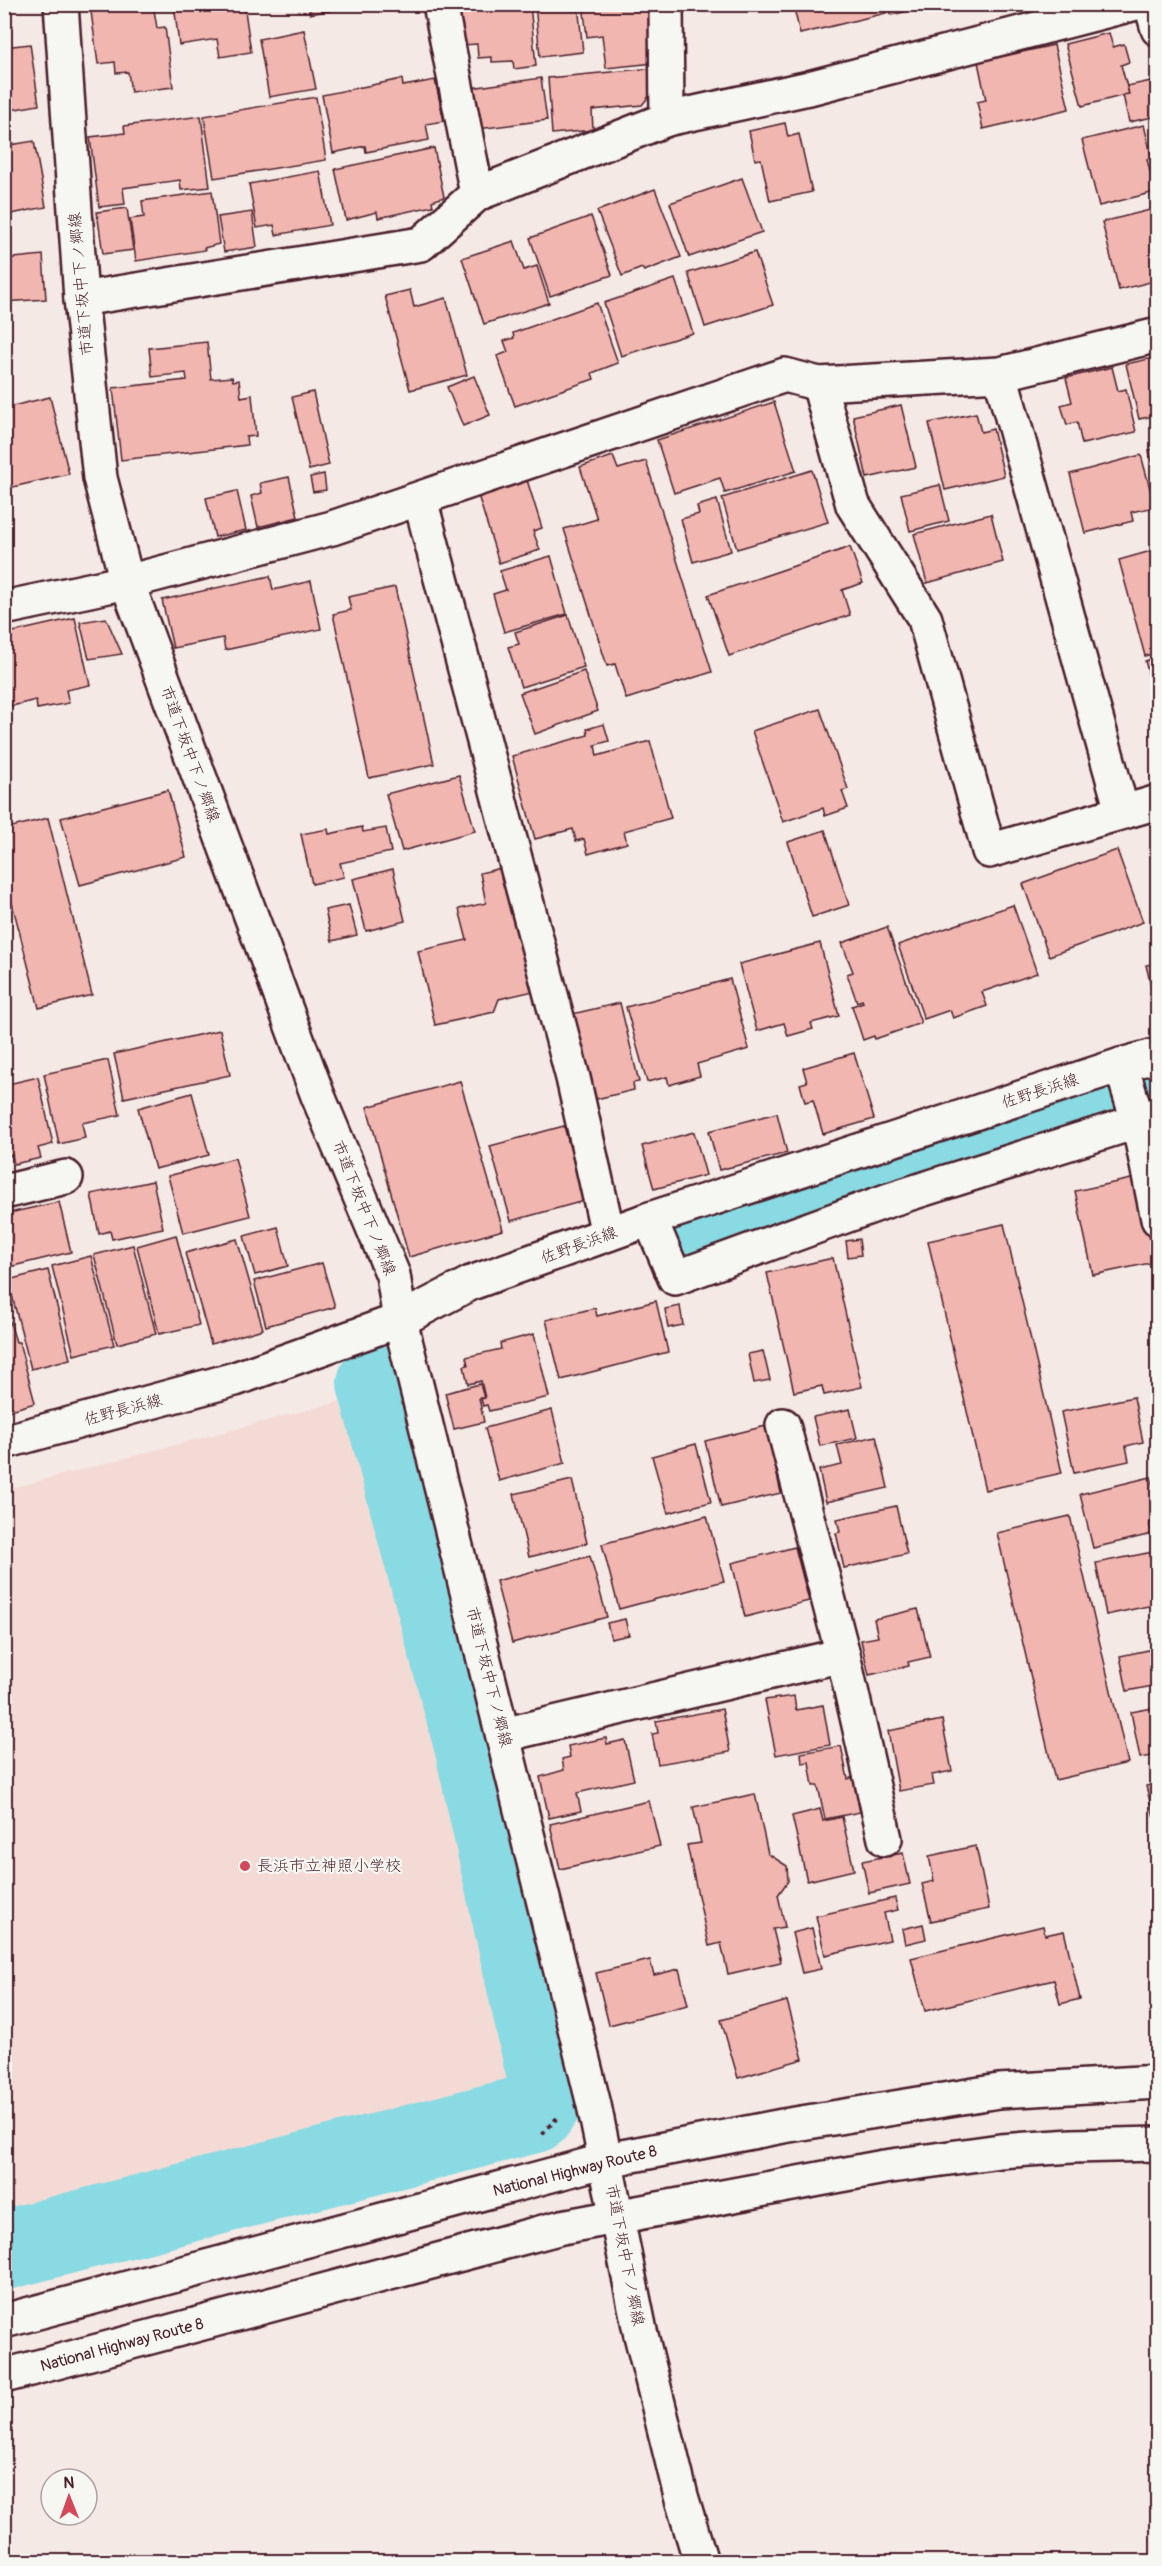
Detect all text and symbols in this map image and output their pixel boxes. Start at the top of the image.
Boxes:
street label: 市道下坂中下ノ郷線 [65,211,97,357]
street label: 市道下坂中下ノ郷線 [156,683,224,825]
street label: 佐野長浜線 [999,1069,1081,1113]
street label: 市道下坂中下ノ郷線 [328,1137,400,1279]
street label: 佐野長浜線 [538,1222,620,1268]
street label: 佐野長浜線 [82,1390,164,1430]
street label: 市道下坂中下ノ郷線 [462,1605,516,1749]
place label: 長浜市立神照小学校 [257,1856,401,1876]
marker: 長浜市立神照小学校 [238,1859,252,1873]
street label: National Highway Route 8 [491,2141,659,2201]
street label: 市道下坂中下ノ郷線 [601,2182,649,2328]
street label: National Highway Route 8 [38,2314,206,2376]
north arrow [39,2467,99,2527]
text: N [63,2473,75,2493]

